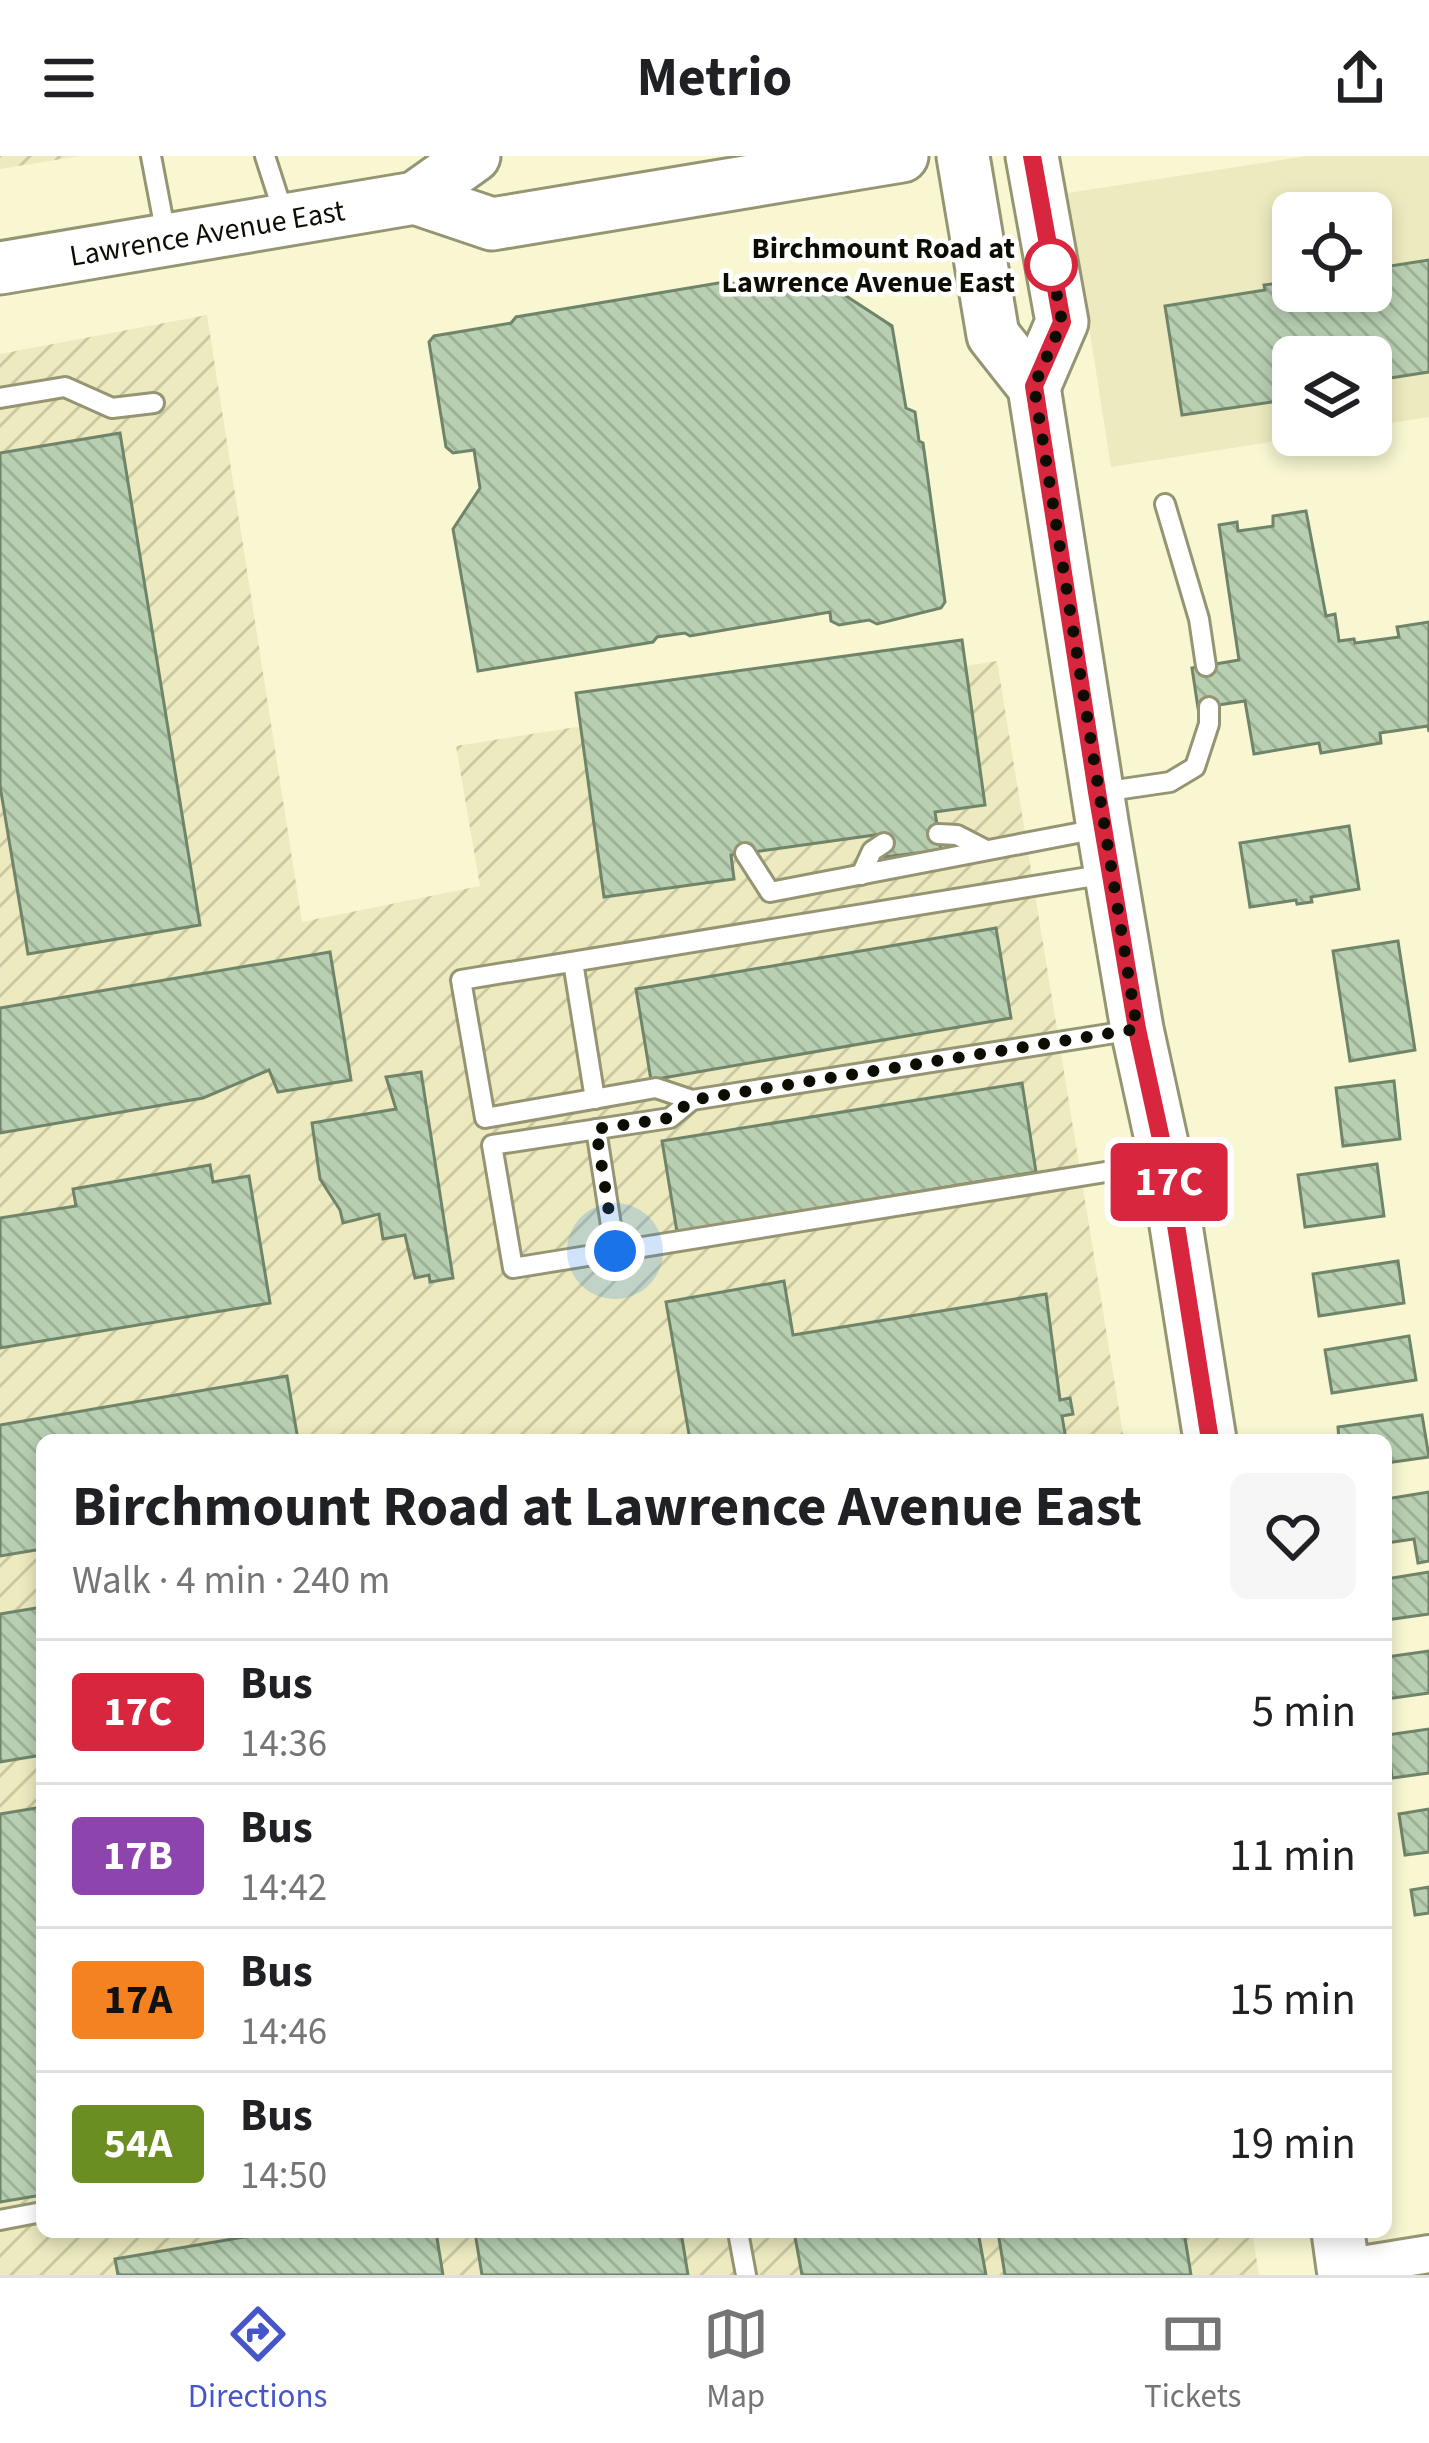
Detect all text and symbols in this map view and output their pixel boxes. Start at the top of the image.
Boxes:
text: Metrio [637,40,792,117]
icon: menu [36,45,102,111]
icon: share [1327,45,1393,111]
street label: Lawrence Avenue East [66,189,348,278]
map controls [1272,192,1392,456]
button: locate [1272,192,1392,312]
place label: Birchmount Road at Lawrence Avenue East [721,227,1016,304]
marker: Birchmount Road at Lawrence Avenue East [1026,240,1076,290]
button: layers [1272,336,1392,456]
line badge: 17C [1100,1143,1238,1221]
text: 17C [1135,1152,1203,1212]
your location [585,1221,645,1281]
text: Birchmount Road at Lawrence Avenue East [72,1467,1142,1548]
button: heart [1230,1473,1356,1599]
text: Walk · 4 min · 240 m [72,1553,390,1609]
text: Bus [240,1652,313,1716]
text: 5 min [1252,1680,1356,1744]
text: 17C [104,1682,172,1742]
text: 14:36 [240,1716,327,1772]
text: Bus [240,1796,313,1860]
text: 11 min [1229,1824,1356,1888]
text: 17B [103,1826,173,1886]
text: 14:42 [240,1860,327,1916]
text: Bus [240,1940,313,2004]
text: 15 min [1229,1968,1356,2032]
text: 17A [104,1970,172,2030]
text: 14:46 [240,2004,327,2060]
text: Bus [240,2084,313,2148]
text: 19 min [1229,2112,1356,2176]
text: 54A [104,2114,172,2174]
text: 14:50 [240,2148,327,2204]
tab: Directions [188,2301,327,2420]
tab: Map [703,2301,769,2420]
tab: Tickets [1144,2301,1241,2420]

